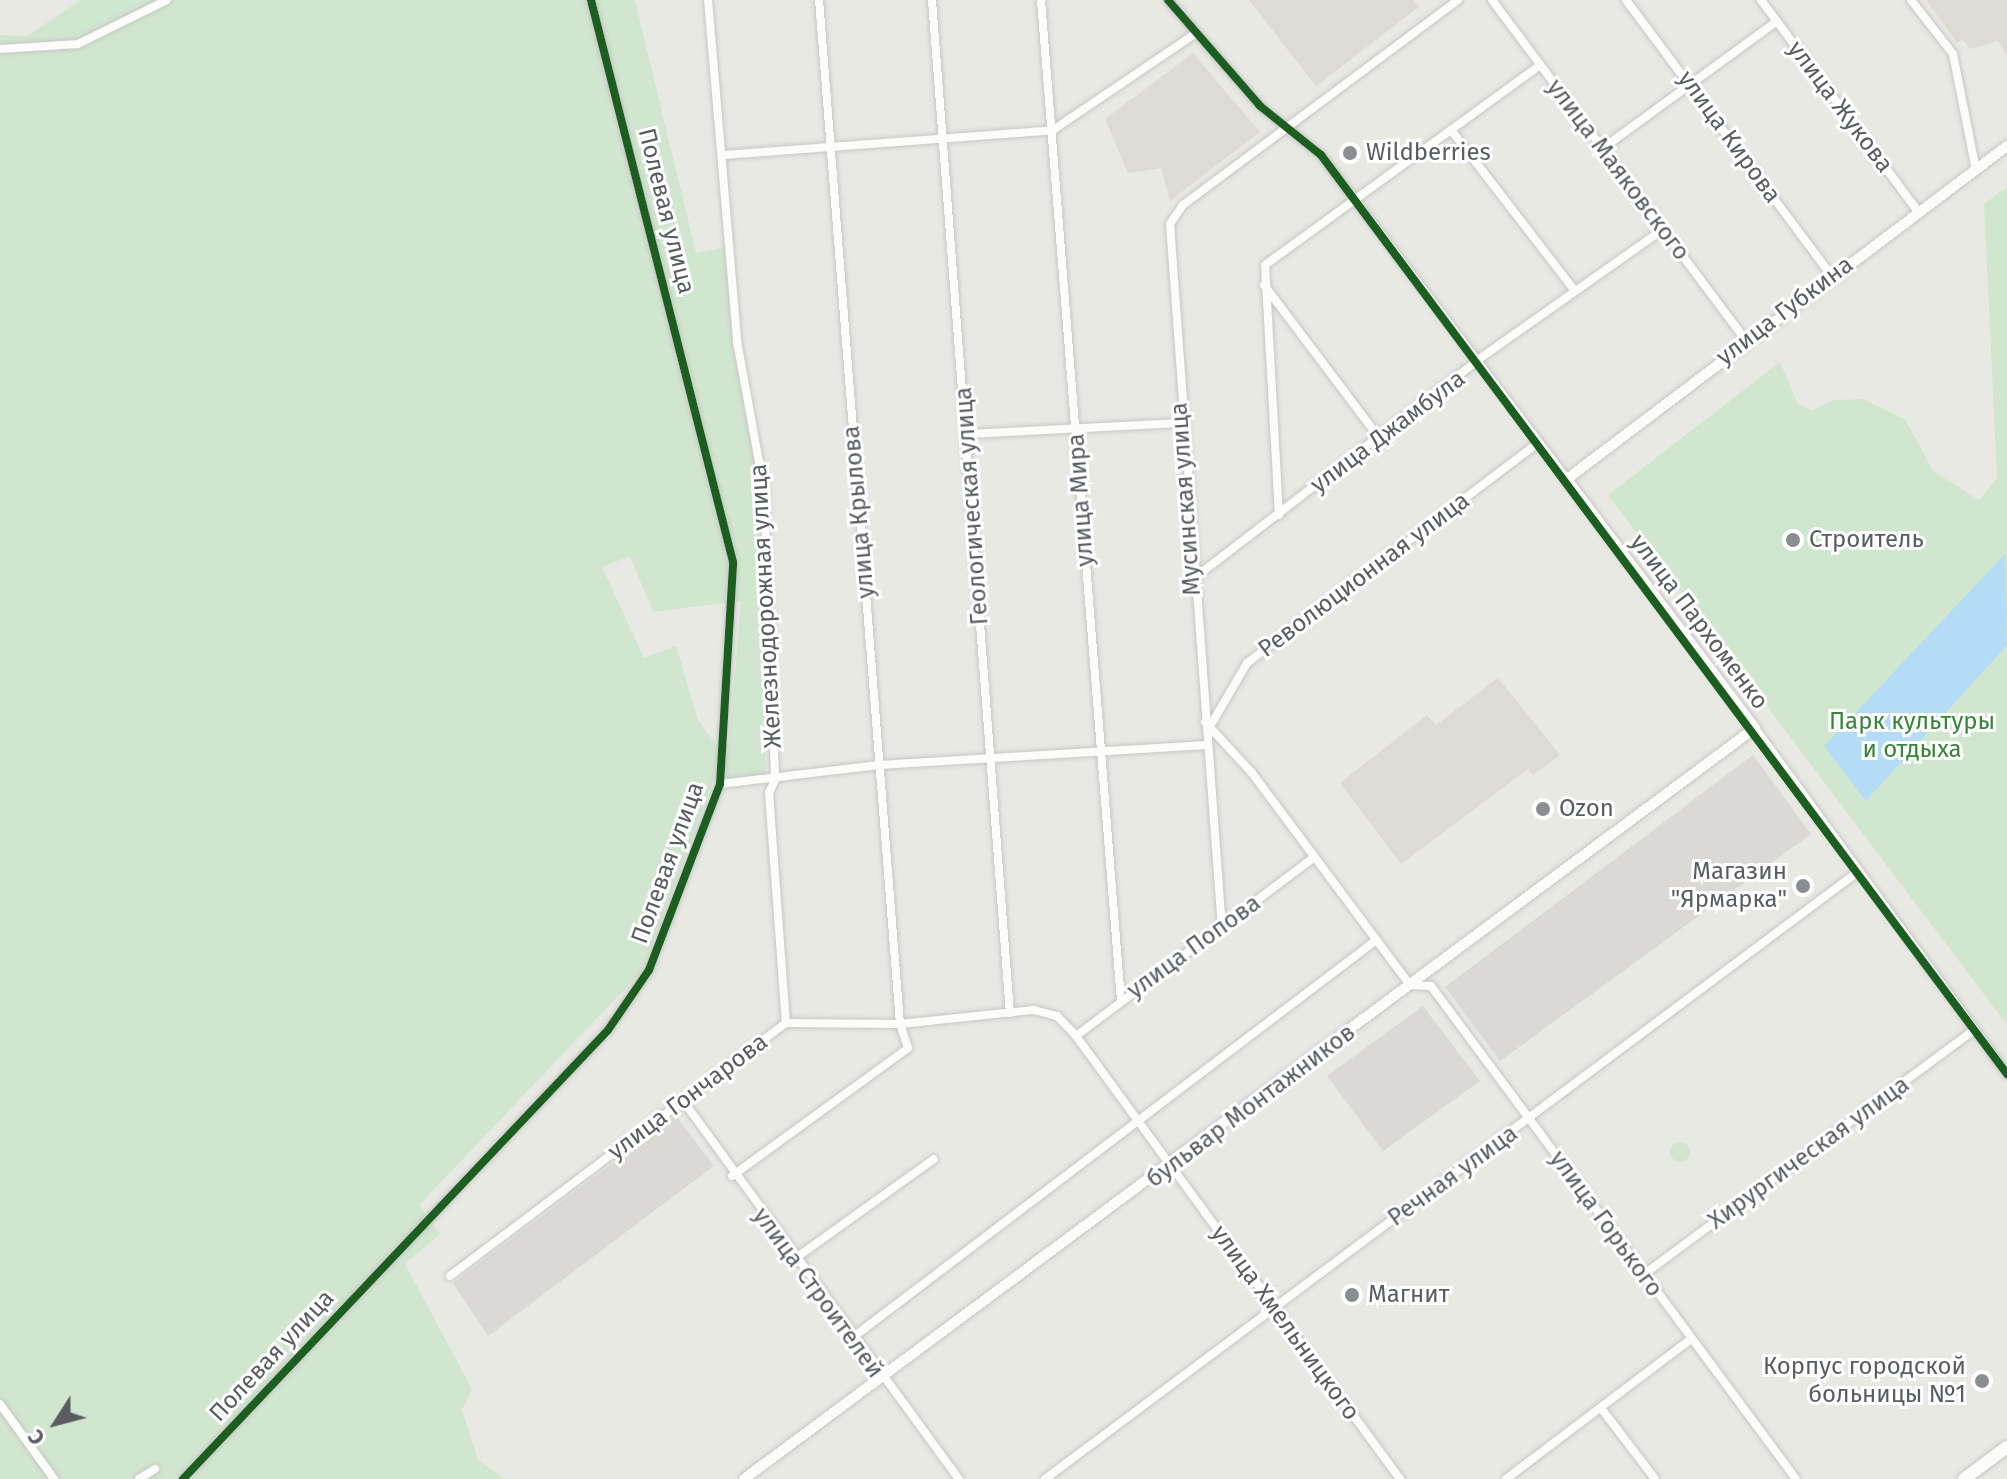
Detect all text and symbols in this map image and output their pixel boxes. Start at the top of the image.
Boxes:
street label: улица Жукова [1781,36,1899,178]
street label: улица Кирова [1671,65,1787,209]
street label: улица Маяковского [1541,74,1695,266]
street label: Полевая улица [632,125,700,297]
place label: Wildberries [1366,139,1491,167]
marker: Wildberries [1341,144,1359,162]
street label: улица Губкина [1711,250,1859,372]
street label: улица Джамбула [1305,364,1471,500]
street label: Геологическая улица [949,386,995,626]
street label: Мусинская улица [1165,401,1207,597]
street label: улица Крылова [837,424,881,600]
street label: улица Мира [1062,432,1100,568]
street label: Железнодорожная улица [744,463,788,749]
street label: Революционная улица [1253,486,1475,664]
place label: Строитель [1809,526,1924,554]
street label: улица Пархоменко [1624,529,1774,715]
marker: Строитель [1784,531,1802,549]
park label: Парк культуры и отдыха [1829,708,1995,764]
street label: Полевая улица [625,778,711,948]
place label: Ozon [1559,795,1614,823]
marker: Ozon [1534,800,1552,818]
place label: Магазин "Ярмарка" [1671,858,1787,914]
marker: Магазин "Ярмарка" [1794,877,1812,895]
street label: улица Попова [1122,889,1266,1005]
street label: бульвар Монтажников [1141,1018,1361,1194]
street label: улица Гончарова [603,1028,773,1166]
street label: Хирургическая улица [1703,1070,1915,1236]
street label: Речная улица [1383,1119,1523,1233]
street label: улица Горького [1543,1145,1669,1303]
street label: улица Строителей [747,1202,889,1384]
street label: улица Хмельницкого [1205,1220,1365,1426]
place label: Магнит [1368,1281,1449,1309]
street label: Полевая улица [204,1284,340,1428]
marker: Магнит [1343,1286,1361,1304]
place label: Корпус городской больницы №1 [1763,1353,1966,1409]
marker: Корпус городской больницы №1 [1973,1372,1991,1390]
north arrow [16,1383,96,1463]
text: С [22,1424,51,1450]

